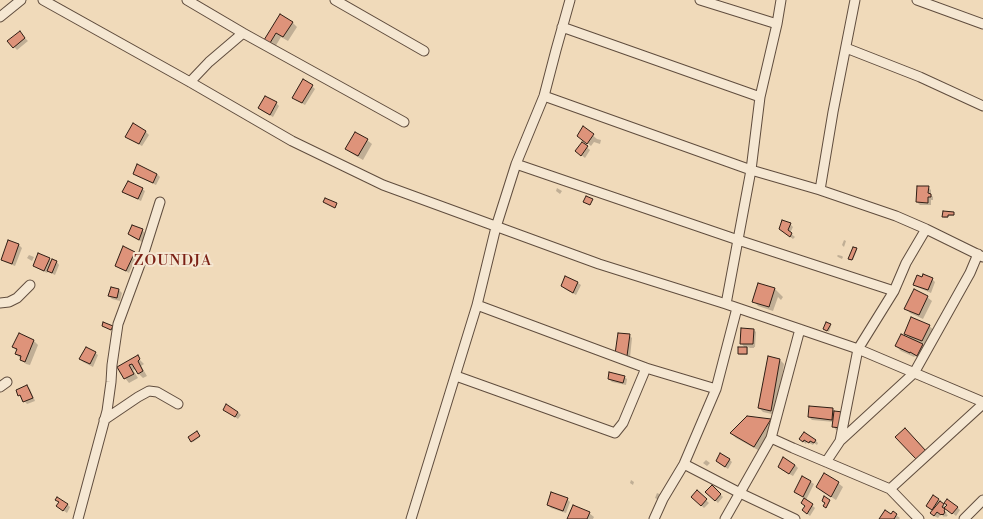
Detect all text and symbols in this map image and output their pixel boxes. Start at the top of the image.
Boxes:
district label: ZOUNDJA [134,252,212,270]

